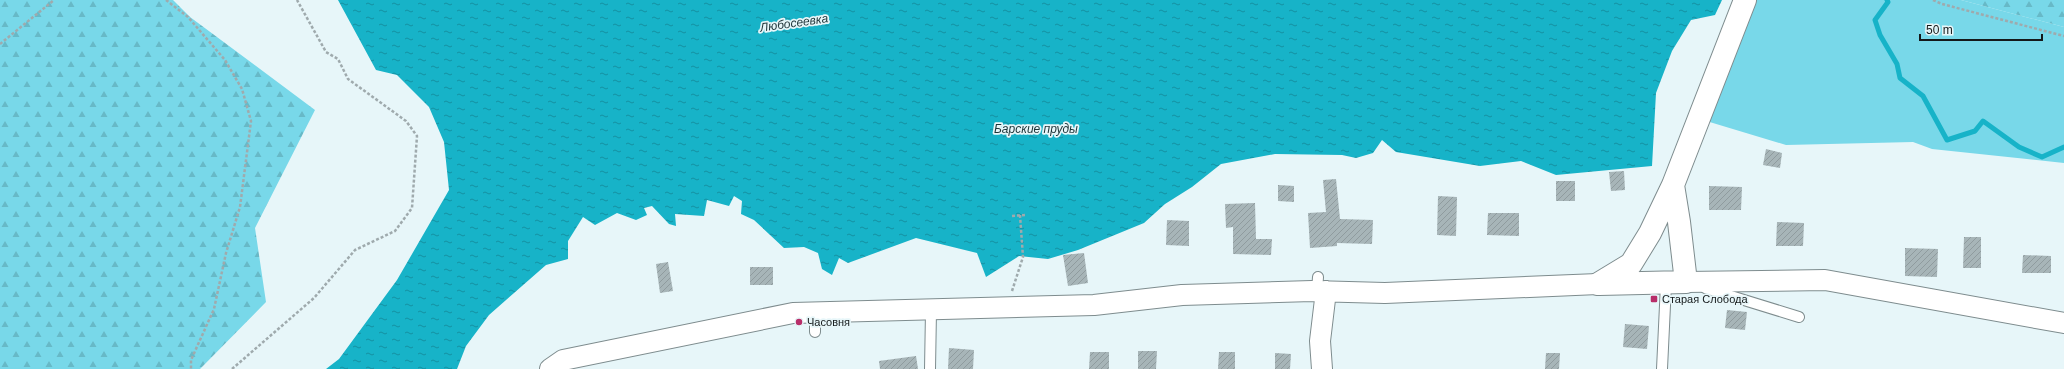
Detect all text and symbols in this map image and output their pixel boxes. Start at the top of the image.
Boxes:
water label: Любосеевка [758,11,829,35]
scale bar [1920,16,2042,42]
text: 50 m [1926,23,1953,37]
water label: Барские пруды [994,122,1078,136]
place label: Старая Слобода [1662,293,1748,305]
marker: Старая Слобода [1649,294,1659,304]
place label: Часовня [807,316,850,328]
marker: Часовня [794,317,804,327]

